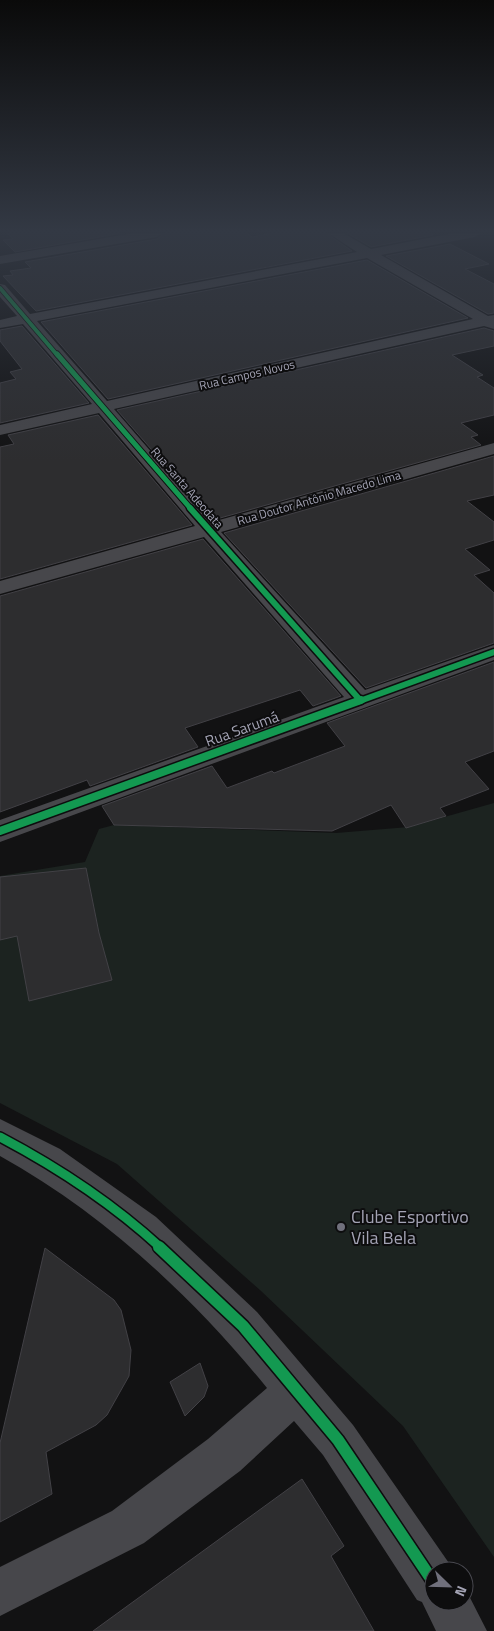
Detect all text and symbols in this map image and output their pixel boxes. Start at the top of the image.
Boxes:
street label: Rua Campos Novos [197,354,297,395]
street label: Rua Santa Adeodata [147,443,228,533]
street label: Rua Doutor Antônio Macedo Lima [235,465,403,530]
street label: Rua Sarumá [202,704,282,752]
place label: Clube Esportivo Vila Bela [351,1203,469,1251]
marker: Clube Esportivo Vila Bela [335,1221,347,1233]
north arrow [424,1561,474,1611]
text: N [450,1583,473,1600]

